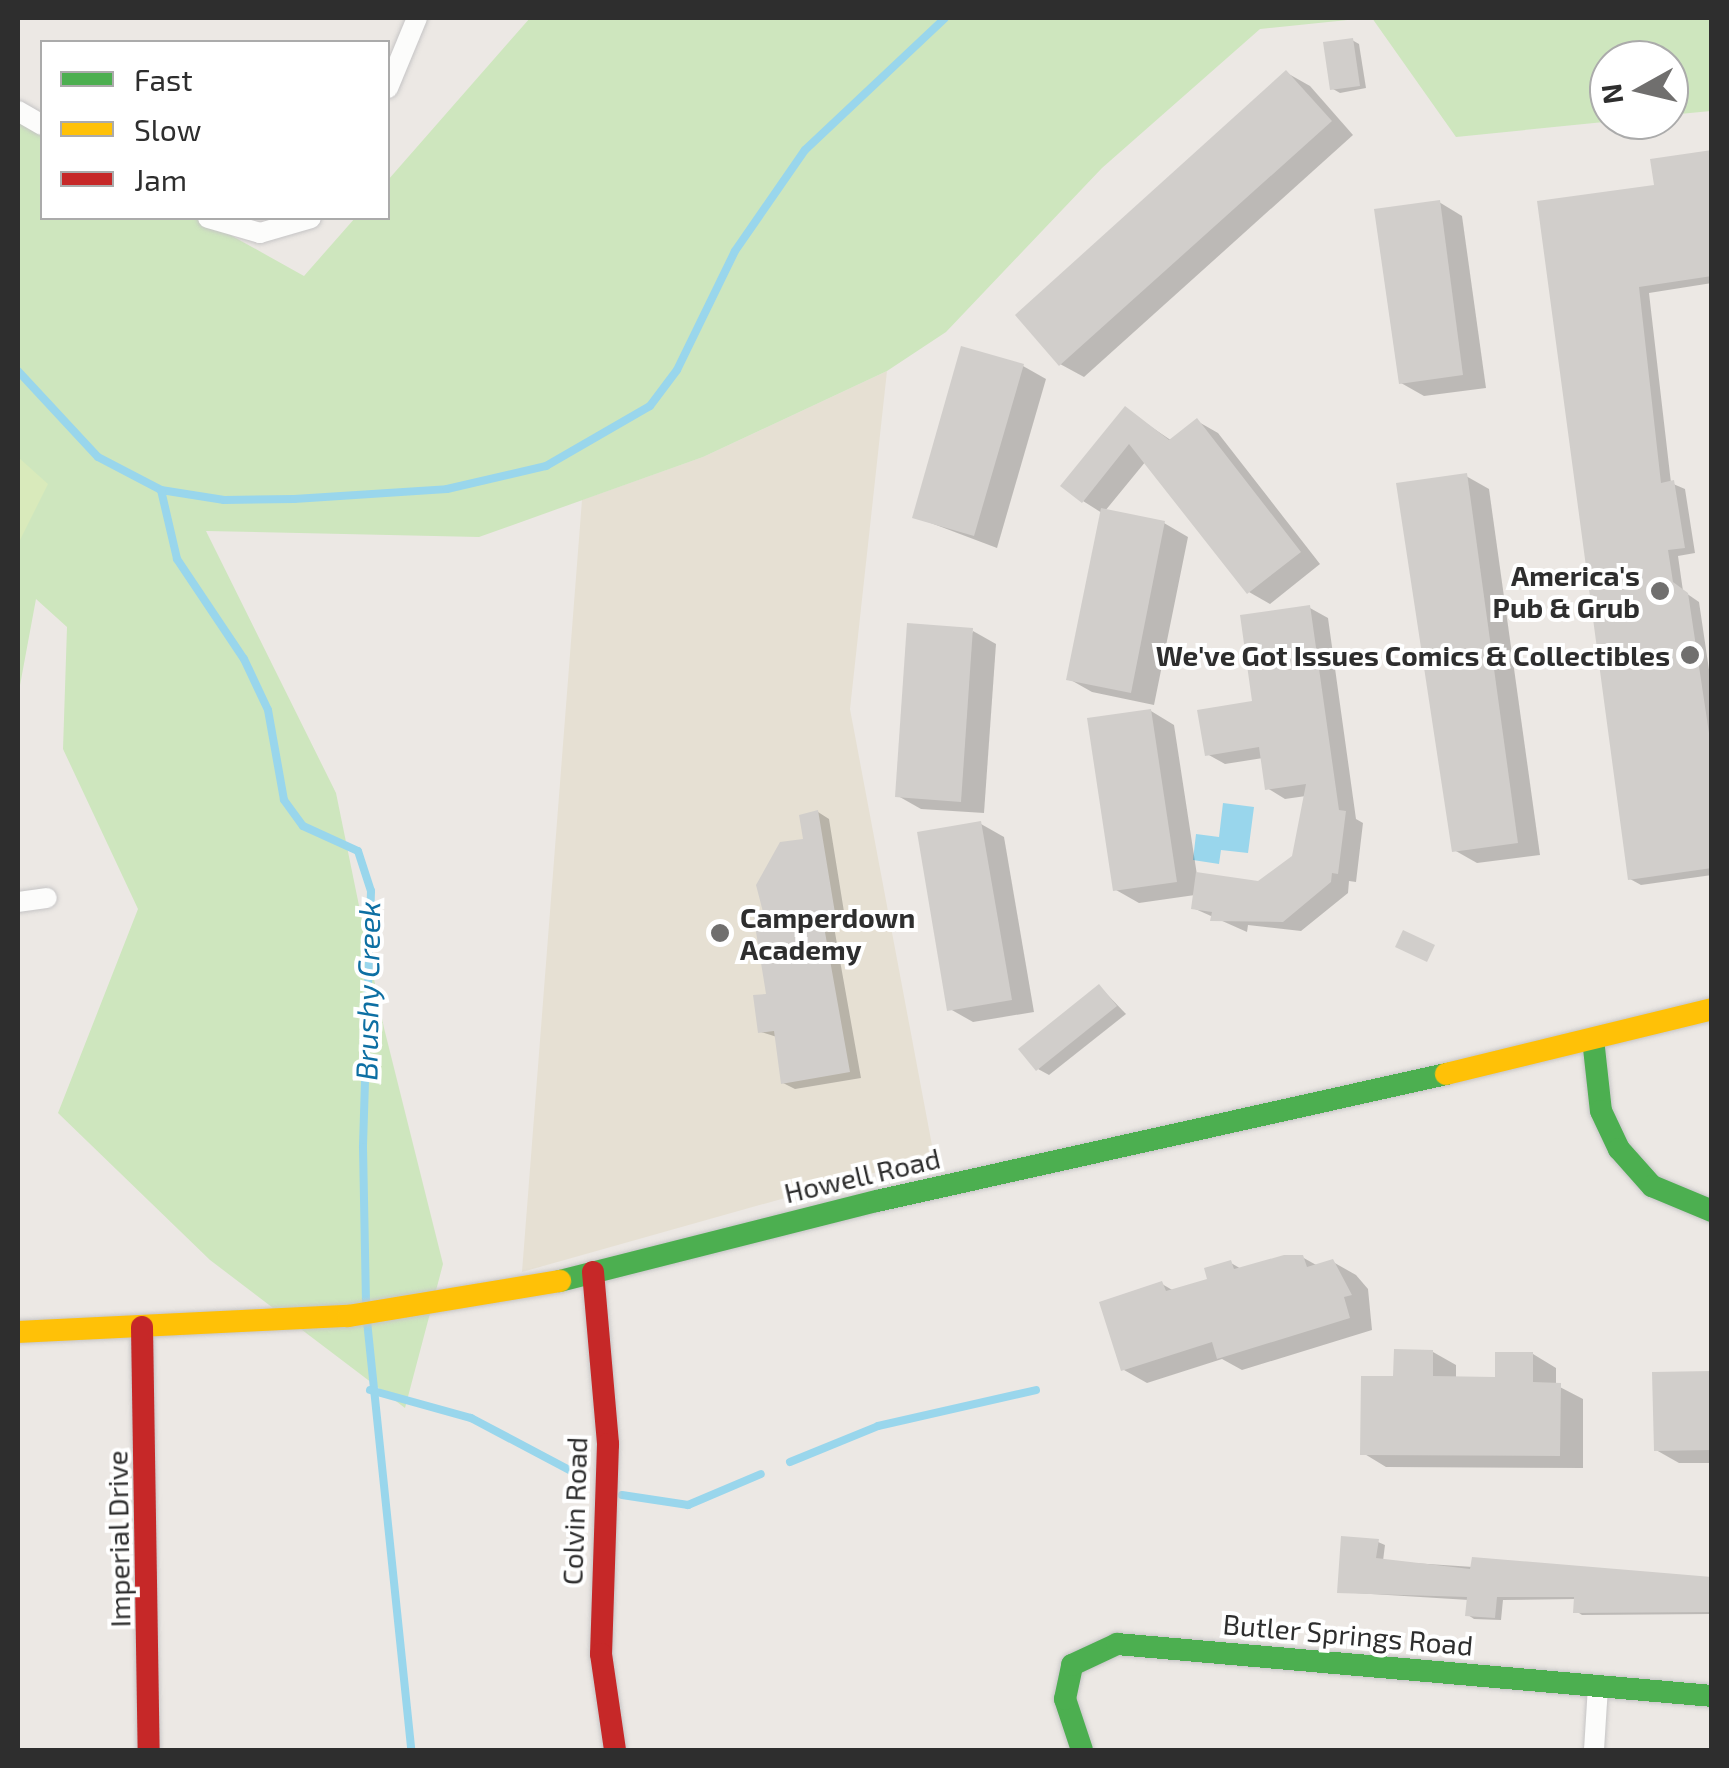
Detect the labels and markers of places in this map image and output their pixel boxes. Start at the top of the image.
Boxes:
place label: America's Pub & Grub [1493,558,1640,624]
marker: America's Pub & Grub [1649,580,1671,602]
place label: We've Got Issues Comics & Collectibles [1156,638,1670,672]
marker: We've Got Issues Comics & Collectibles [1679,644,1701,666]
place label: Camperdown Academy [740,900,915,966]
marker: Camperdown Academy [709,922,731,944]

